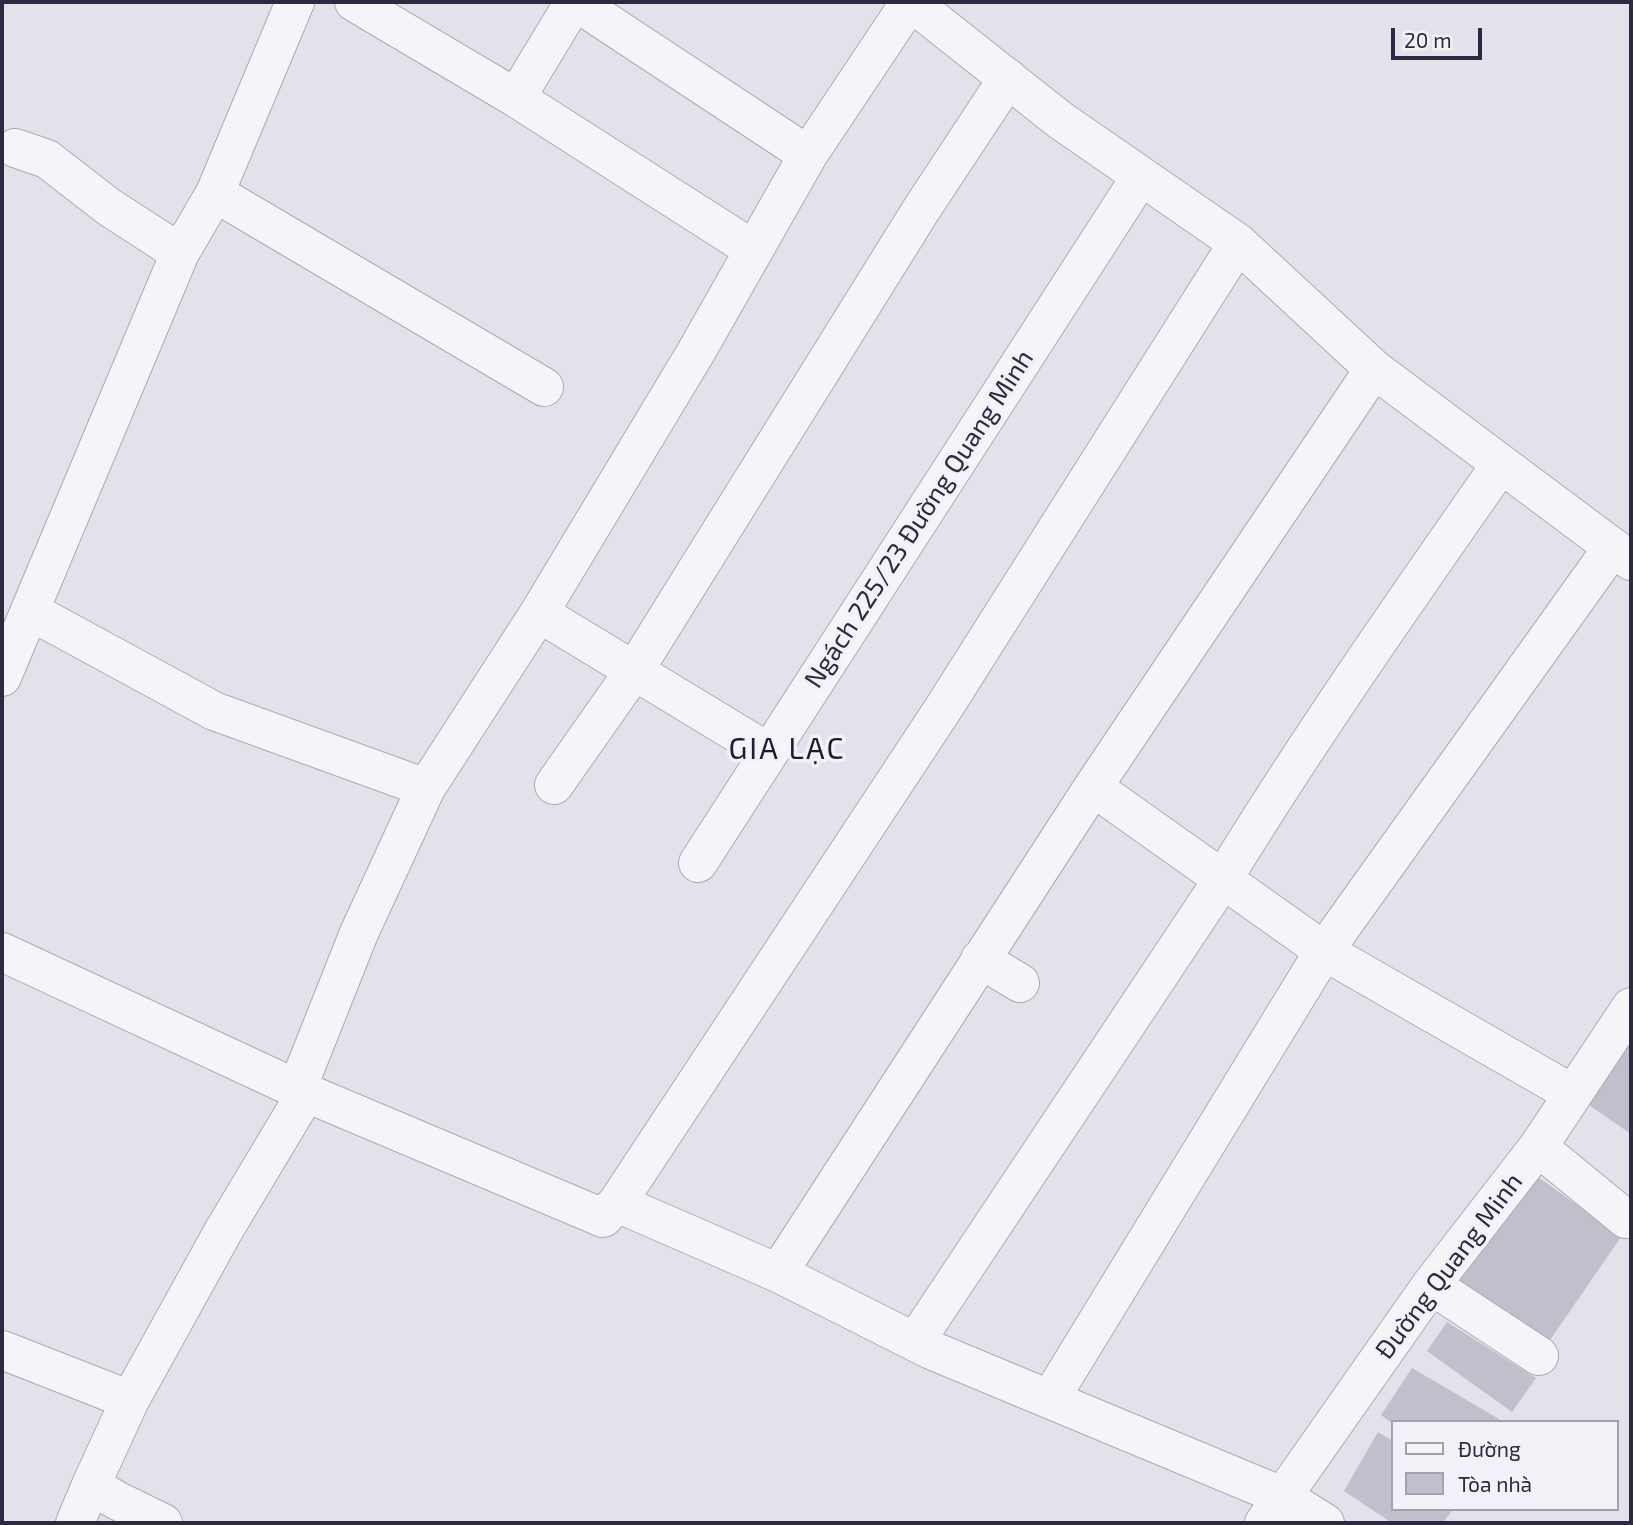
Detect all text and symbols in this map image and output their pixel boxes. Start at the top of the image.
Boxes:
scale bar [1395,14,1486,58]
text: 20 m [1404,27,1452,52]
street label: Ngách 225/23 Đường Quang Minh [798,344,1040,694]
district label: GIA LẠC [729,731,845,767]
street label: Đường Quang Minh [1369,1167,1529,1365]
legend [1392,1420,1619,1511]
text: Đường [1458,1436,1521,1461]
text: Tòa nhà [1458,1471,1532,1496]

